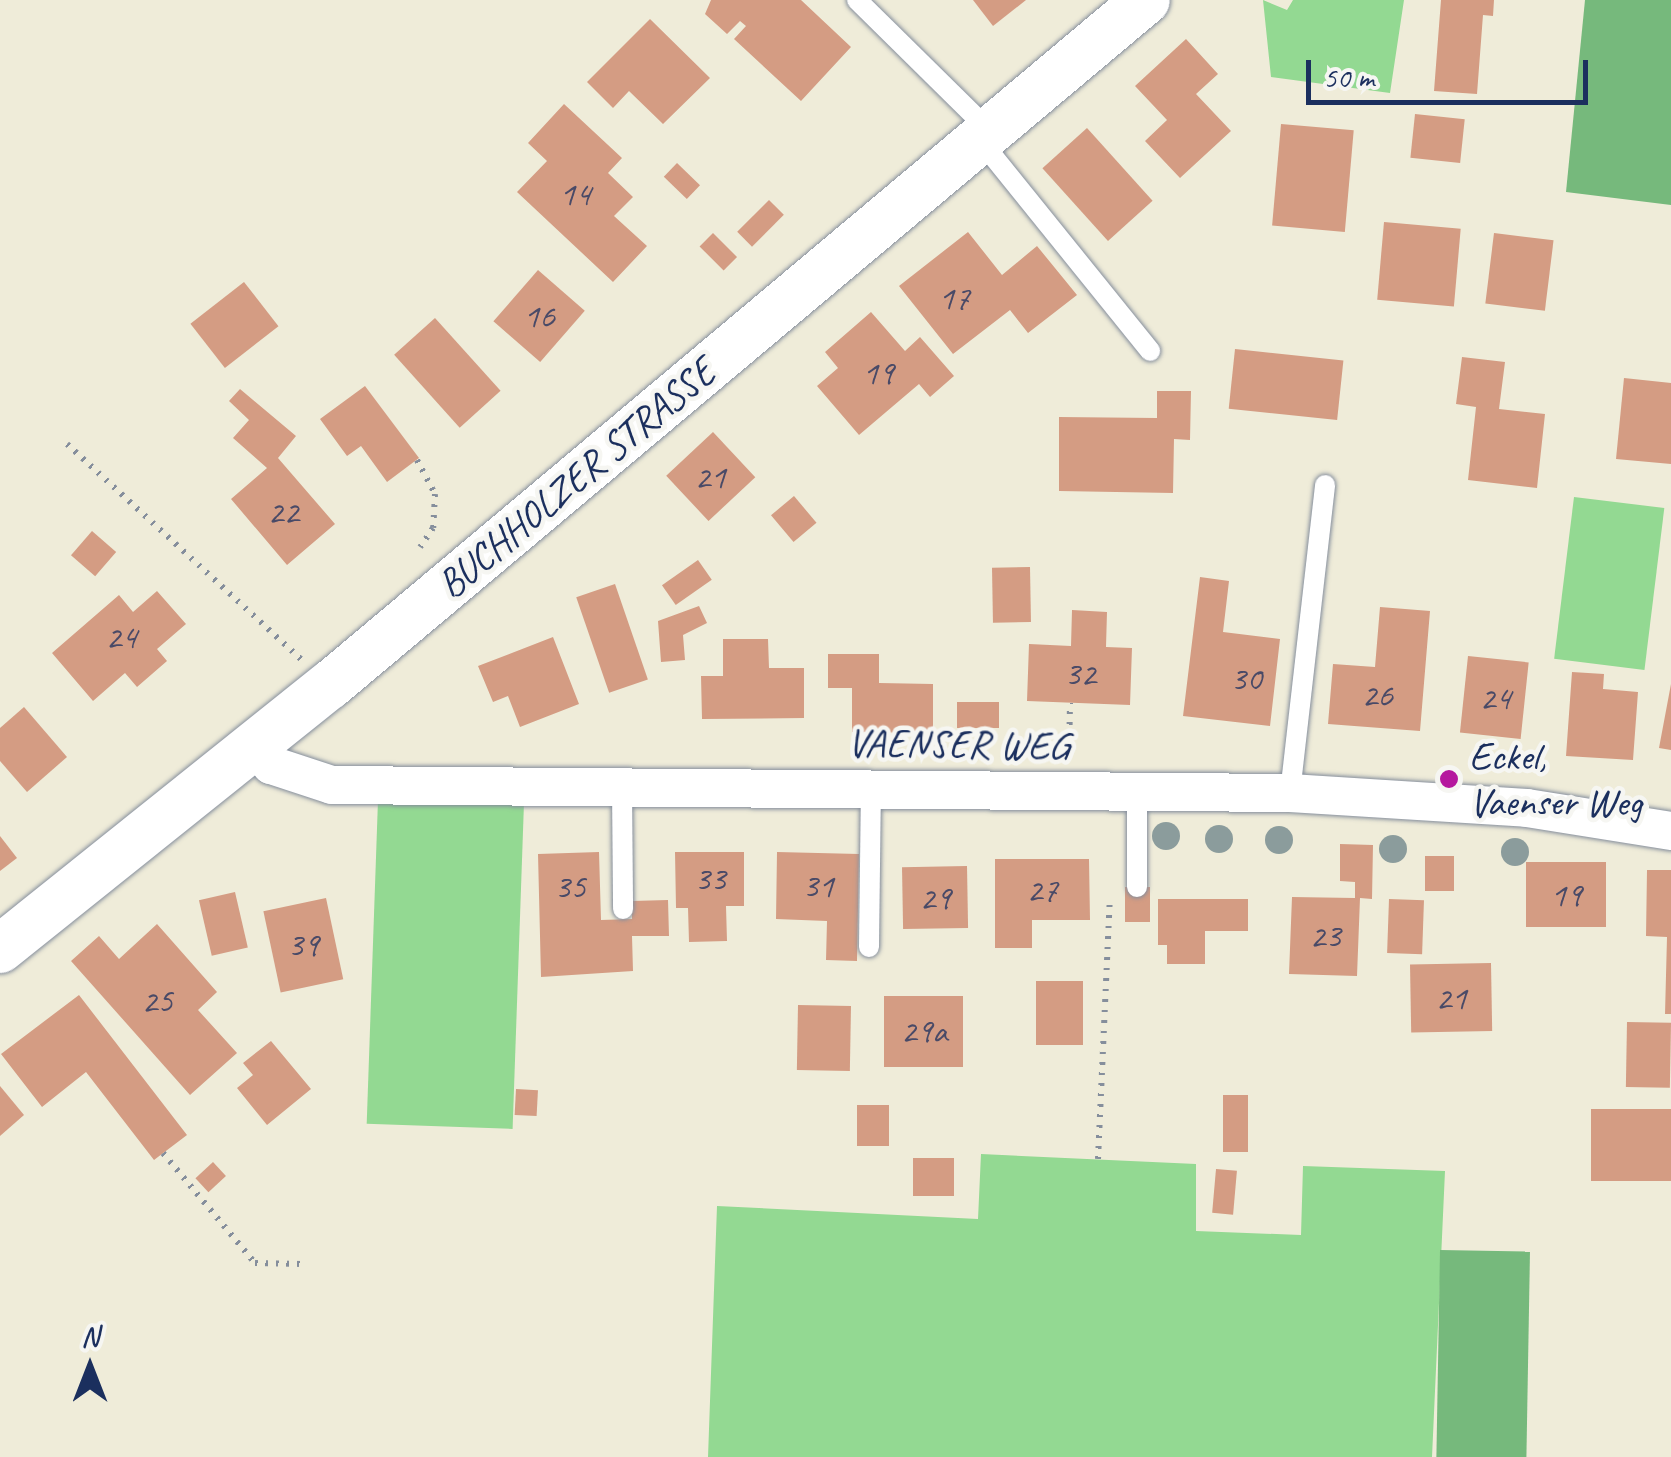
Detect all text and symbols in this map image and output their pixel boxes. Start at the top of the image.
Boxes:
scale bar [1311,40,1594,102]
text: 50 m [1323,58,1374,96]
house number: 14 [559,173,591,215]
house number: 17 [938,277,970,319]
house number: 16 [523,295,555,337]
street label: BUCHHOLZER STRASSE [427,348,725,608]
house number: 19 [862,352,894,394]
house number: 21 [694,456,726,498]
house number: 22 [267,491,299,533]
house number: 24 [105,616,137,658]
house number: 32 [1064,653,1096,695]
house number: 30 [1230,658,1262,700]
house number: 26 [1361,674,1393,716]
house number: 24 [1479,677,1511,719]
street label: VAENSER WEG [847,718,1069,770]
place label: Eckel, Vaenser Weg [1469,732,1642,826]
marker: Eckel, Vaenser Weg [1438,768,1460,790]
house number: 33 [694,858,726,900]
house number: 31 [802,865,834,907]
house number: 35 [554,866,586,908]
house number: 27 [1026,869,1058,911]
house number: 19 [1550,874,1582,916]
house number: 29 [919,877,951,919]
house number: 23 [1309,915,1341,957]
house number: 39 [287,924,319,966]
house number: 21 [1435,977,1467,1019]
house number: 25 [141,980,173,1022]
house number: 29a [901,1010,947,1052]
north arrow [40,1317,140,1417]
text: N [81,1319,99,1354]

